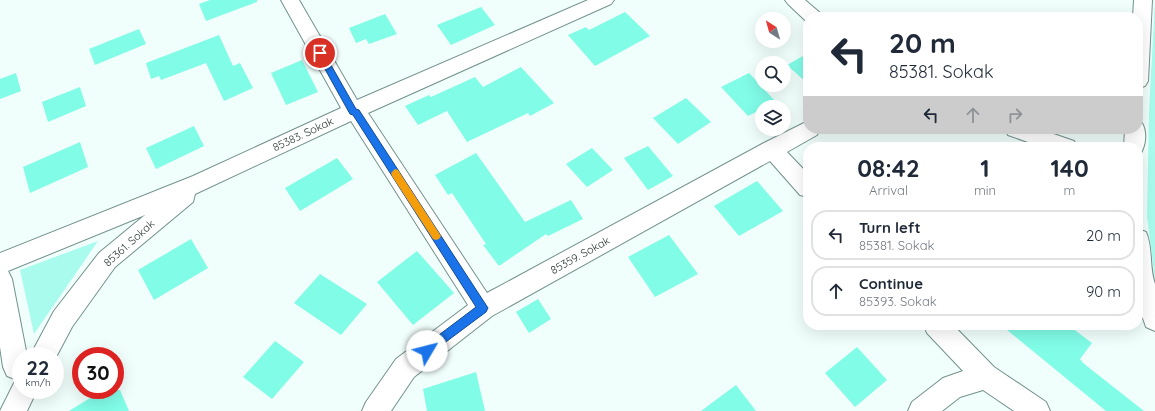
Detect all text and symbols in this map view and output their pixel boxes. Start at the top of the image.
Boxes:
north arrow [755,12,791,48]
map controls [755,12,791,136]
text: 20 m [889,25,956,60]
icon: left [823,28,875,80]
pin [303,36,337,70]
icon: arrive [309,42,331,64]
button: search [755,56,791,92]
text: 85381. Sokak [889,60,994,83]
button: layers [755,100,791,136]
icon: left [920,104,942,126]
icon: ahead [962,104,984,126]
icon: right [1004,104,1026,126]
street label: 85383. Sokak [270,114,336,154]
text: 08:42 [857,153,920,183]
text: 1 [980,153,990,183]
text: 140 [1050,153,1089,183]
text: Arrival [869,182,908,198]
text: min [974,182,996,198]
text: m [1064,182,1075,198]
street label: 85361. Sokak [101,216,157,270]
text: Turn left [859,218,921,237]
icon: left [825,224,847,246]
text: 20 m [1086,226,1121,245]
street label: 85359. Sokak [548,233,612,277]
text: 85381. Sokak [859,237,935,253]
text: Continue [859,274,923,293]
icon: ahead [825,280,847,302]
text: 90 m [1086,282,1121,301]
text: 85393. Sokak [859,293,937,309]
position arrow [406,330,448,372]
speed limit sign: 30 [72,347,124,399]
text: 22 [27,355,49,380]
text: km/h [25,376,51,389]

